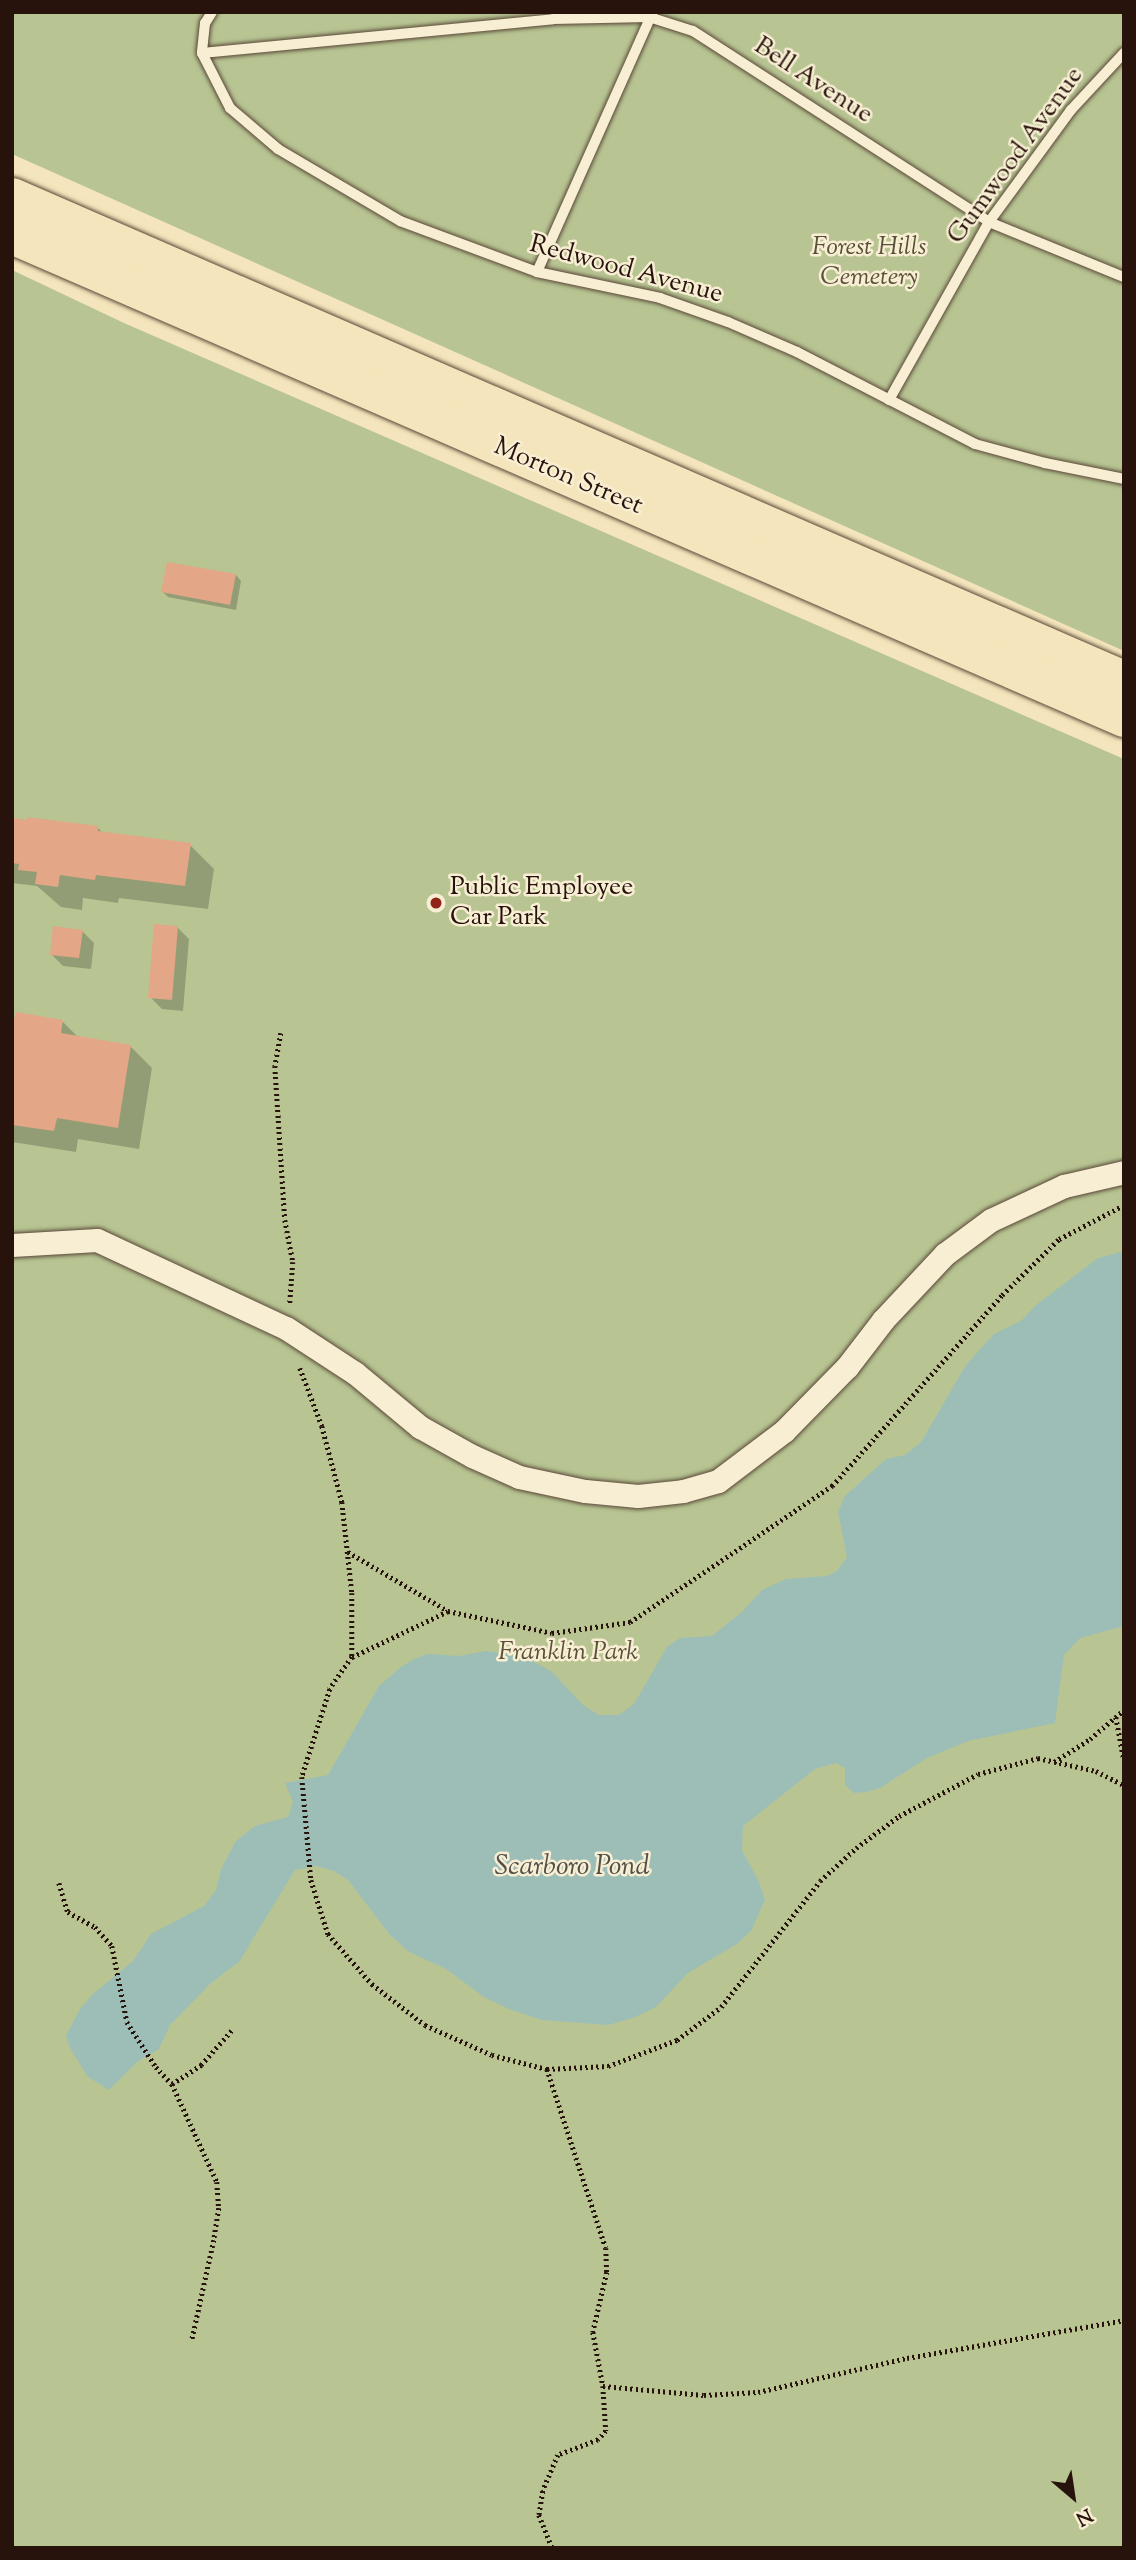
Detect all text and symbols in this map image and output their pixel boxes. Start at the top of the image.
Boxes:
street label: Bell Avenue [748,31,878,131]
street label: Gumwood Avenue [941,61,1091,251]
street label: Redwood Avenue [526,229,726,311]
park label: Forest Hills Cemetery [812,232,926,294]
street label: Morton Street [489,432,647,522]
place label: Public Employee Car Park [450,872,633,934]
marker: Public Employee Car Park [428,895,444,911]
park label: Franklin Park [498,1637,638,1669]
water label: Scarboro Pond [494,1850,650,1884]
north arrow [1038,2462,1108,2532]
text: N [1070,2500,1097,2531]

